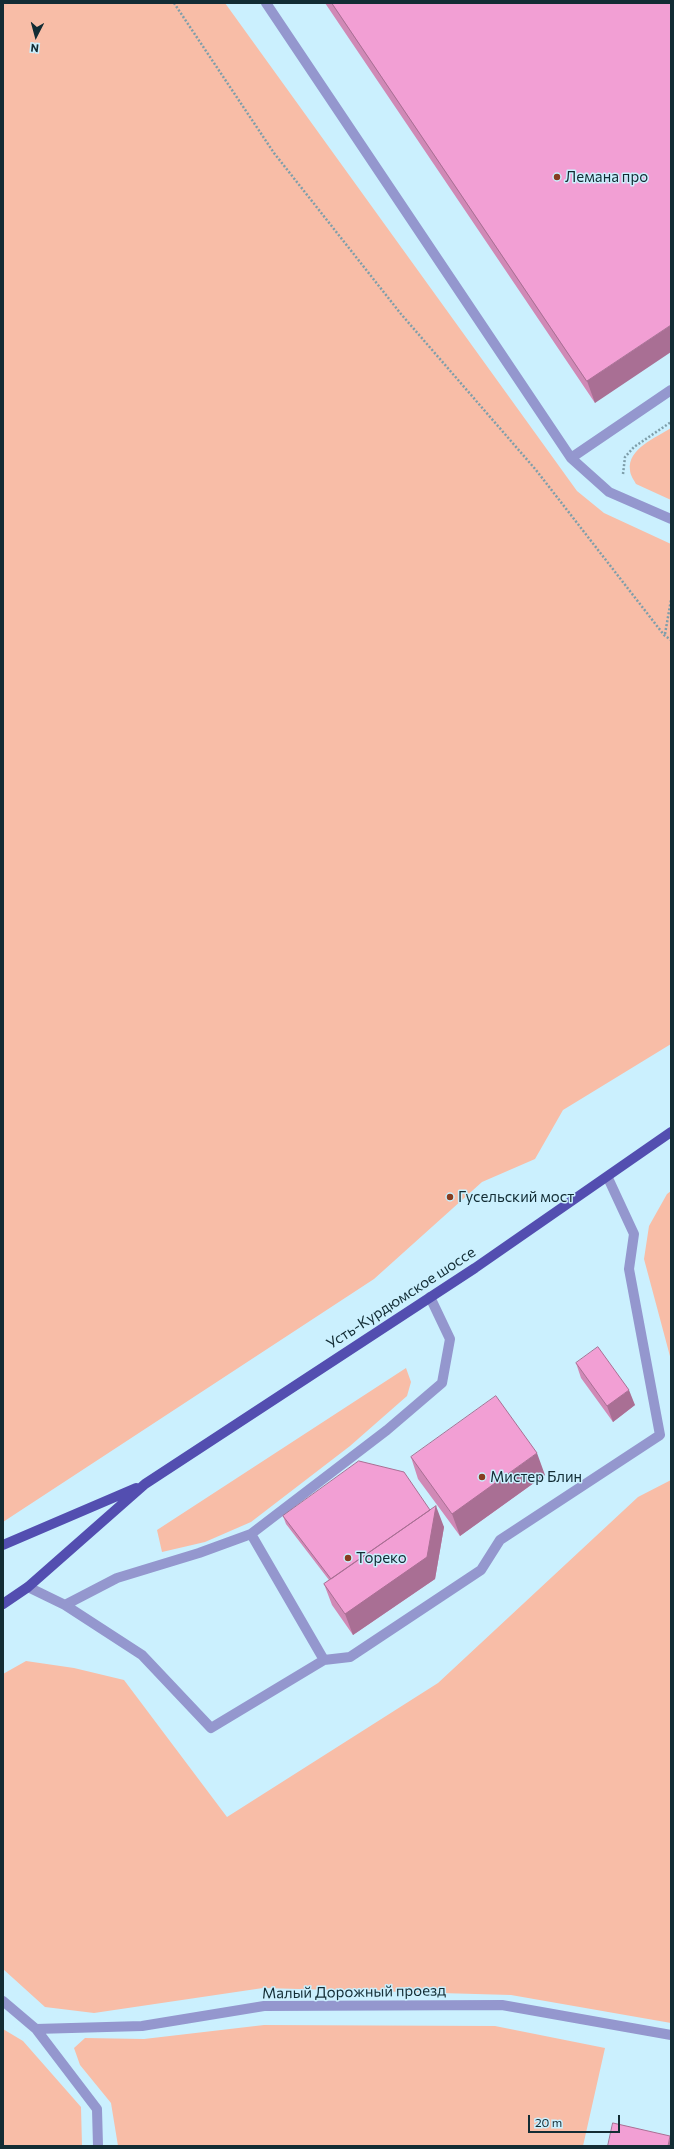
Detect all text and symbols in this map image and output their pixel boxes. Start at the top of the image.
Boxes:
north arrow [16,16,56,56]
text: N [30,42,39,55]
place label: Лемана про [565,168,648,186]
marker: Лемана про [552,172,562,182]
place label: Гусельский мост [458,1188,574,1206]
marker: Гусельский мост [445,1192,455,1202]
street label: Усть-Курдюмское шоссе [323,1243,479,1353]
place label: Мистер Блин [490,1468,582,1486]
marker: Мистер Блин [477,1472,487,1482]
place label: Тореко [356,1549,407,1567]
marker: Тореко [343,1553,353,1563]
street label: Малый Дорожный проезд [262,1981,446,2003]
scale bar [530,2107,622,2133]
text: 20 m [535,2115,562,2129]

